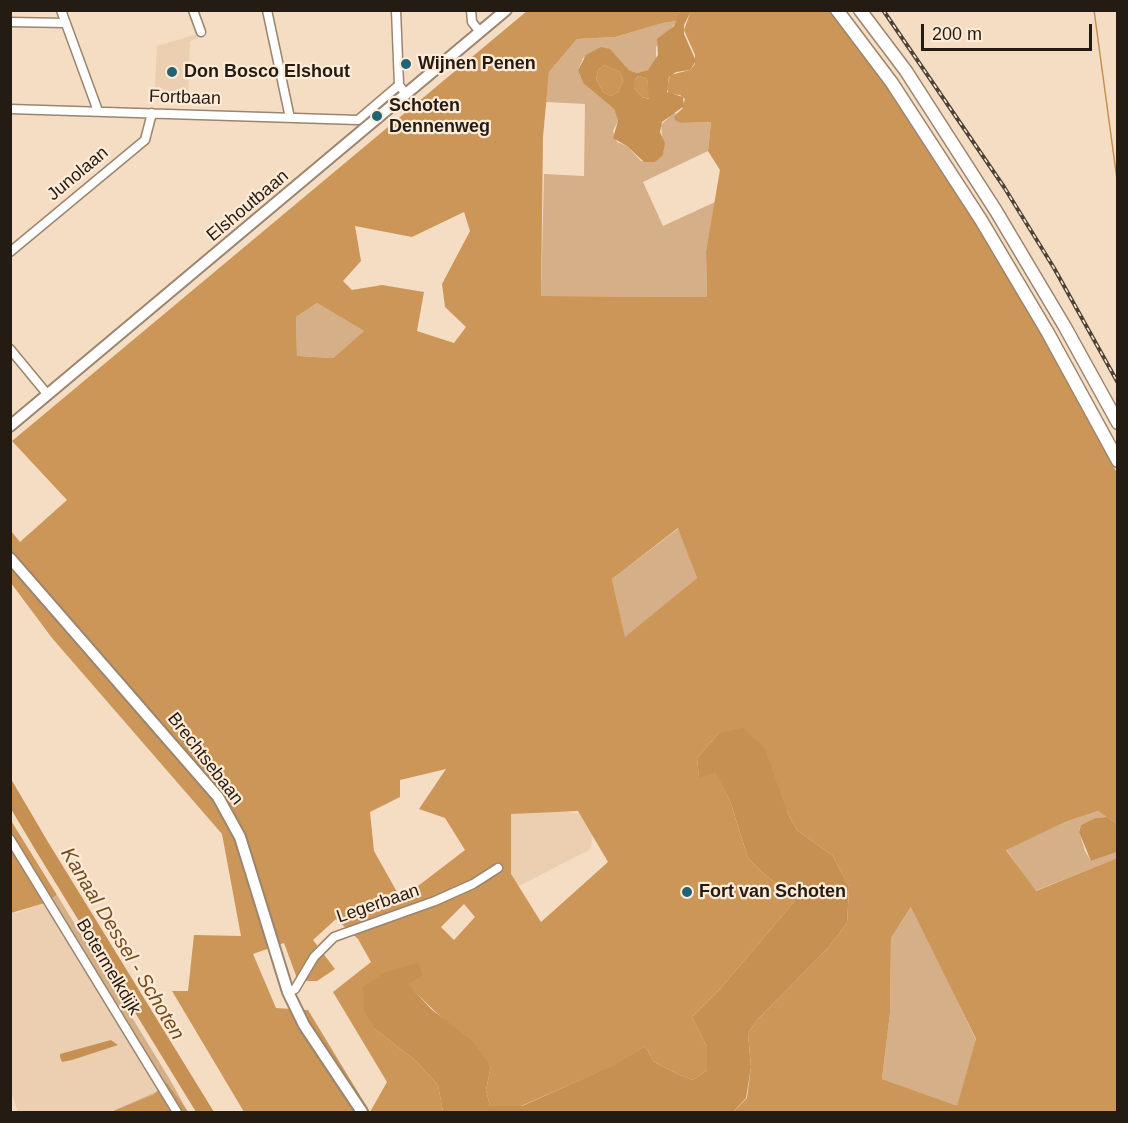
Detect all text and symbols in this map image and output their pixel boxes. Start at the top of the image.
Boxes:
scale bar [924,12,1095,50]
text: 200 m [932,24,982,44]
place label: Wijnen Penen [418,53,536,75]
marker: Wijnen Penen [399,57,413,71]
place label: Don Bosco Elshout [184,61,350,83]
marker: Don Bosco Elshout [165,65,179,79]
street label: Fortbaan [149,86,221,110]
place label: Schoten Dennenweg [389,95,490,138]
marker: Schoten Dennenweg [370,109,384,123]
street label: Junolaan [43,142,113,206]
street label: Elshoutbaan [203,166,293,246]
street label: Brechtsebaan [162,709,248,809]
water label: Kanaal Dessel - Schoten [55,843,189,1045]
street label: Legerbaan [334,880,422,928]
place label: Fort van Schoten [699,881,846,903]
marker: Fort van Schoten [680,885,694,899]
street label: Botermelkdijk [71,915,145,1019]

